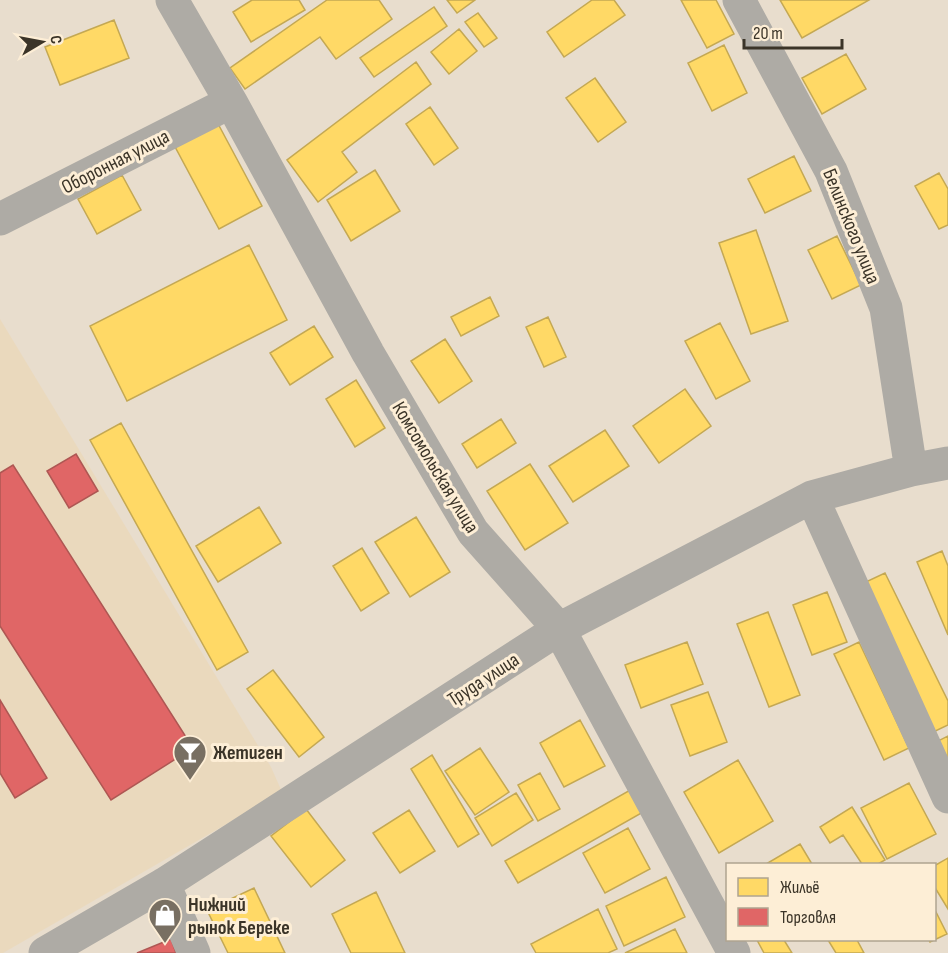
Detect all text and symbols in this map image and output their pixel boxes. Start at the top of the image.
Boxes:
north arrow [12,12,72,72]
scale bar [744,12,842,50]
text: 20 m [753,23,783,44]
text: С [45,34,65,45]
street label: Оборонная улица [58,125,173,199]
street label: Белинского улица [817,165,885,287]
street label: Комсомольская улица [387,398,484,538]
street label: Труда улица [443,648,524,712]
bar icon: Жетиген [172,734,208,781]
place label: Жетиген [213,741,283,765]
legend [726,863,936,941]
text: Жильё [780,877,820,898]
place label: Нижний рынок Береке [188,893,290,940]
shop icon: Нижний рынок Береке [147,897,183,944]
text: Торговля [780,907,836,928]

